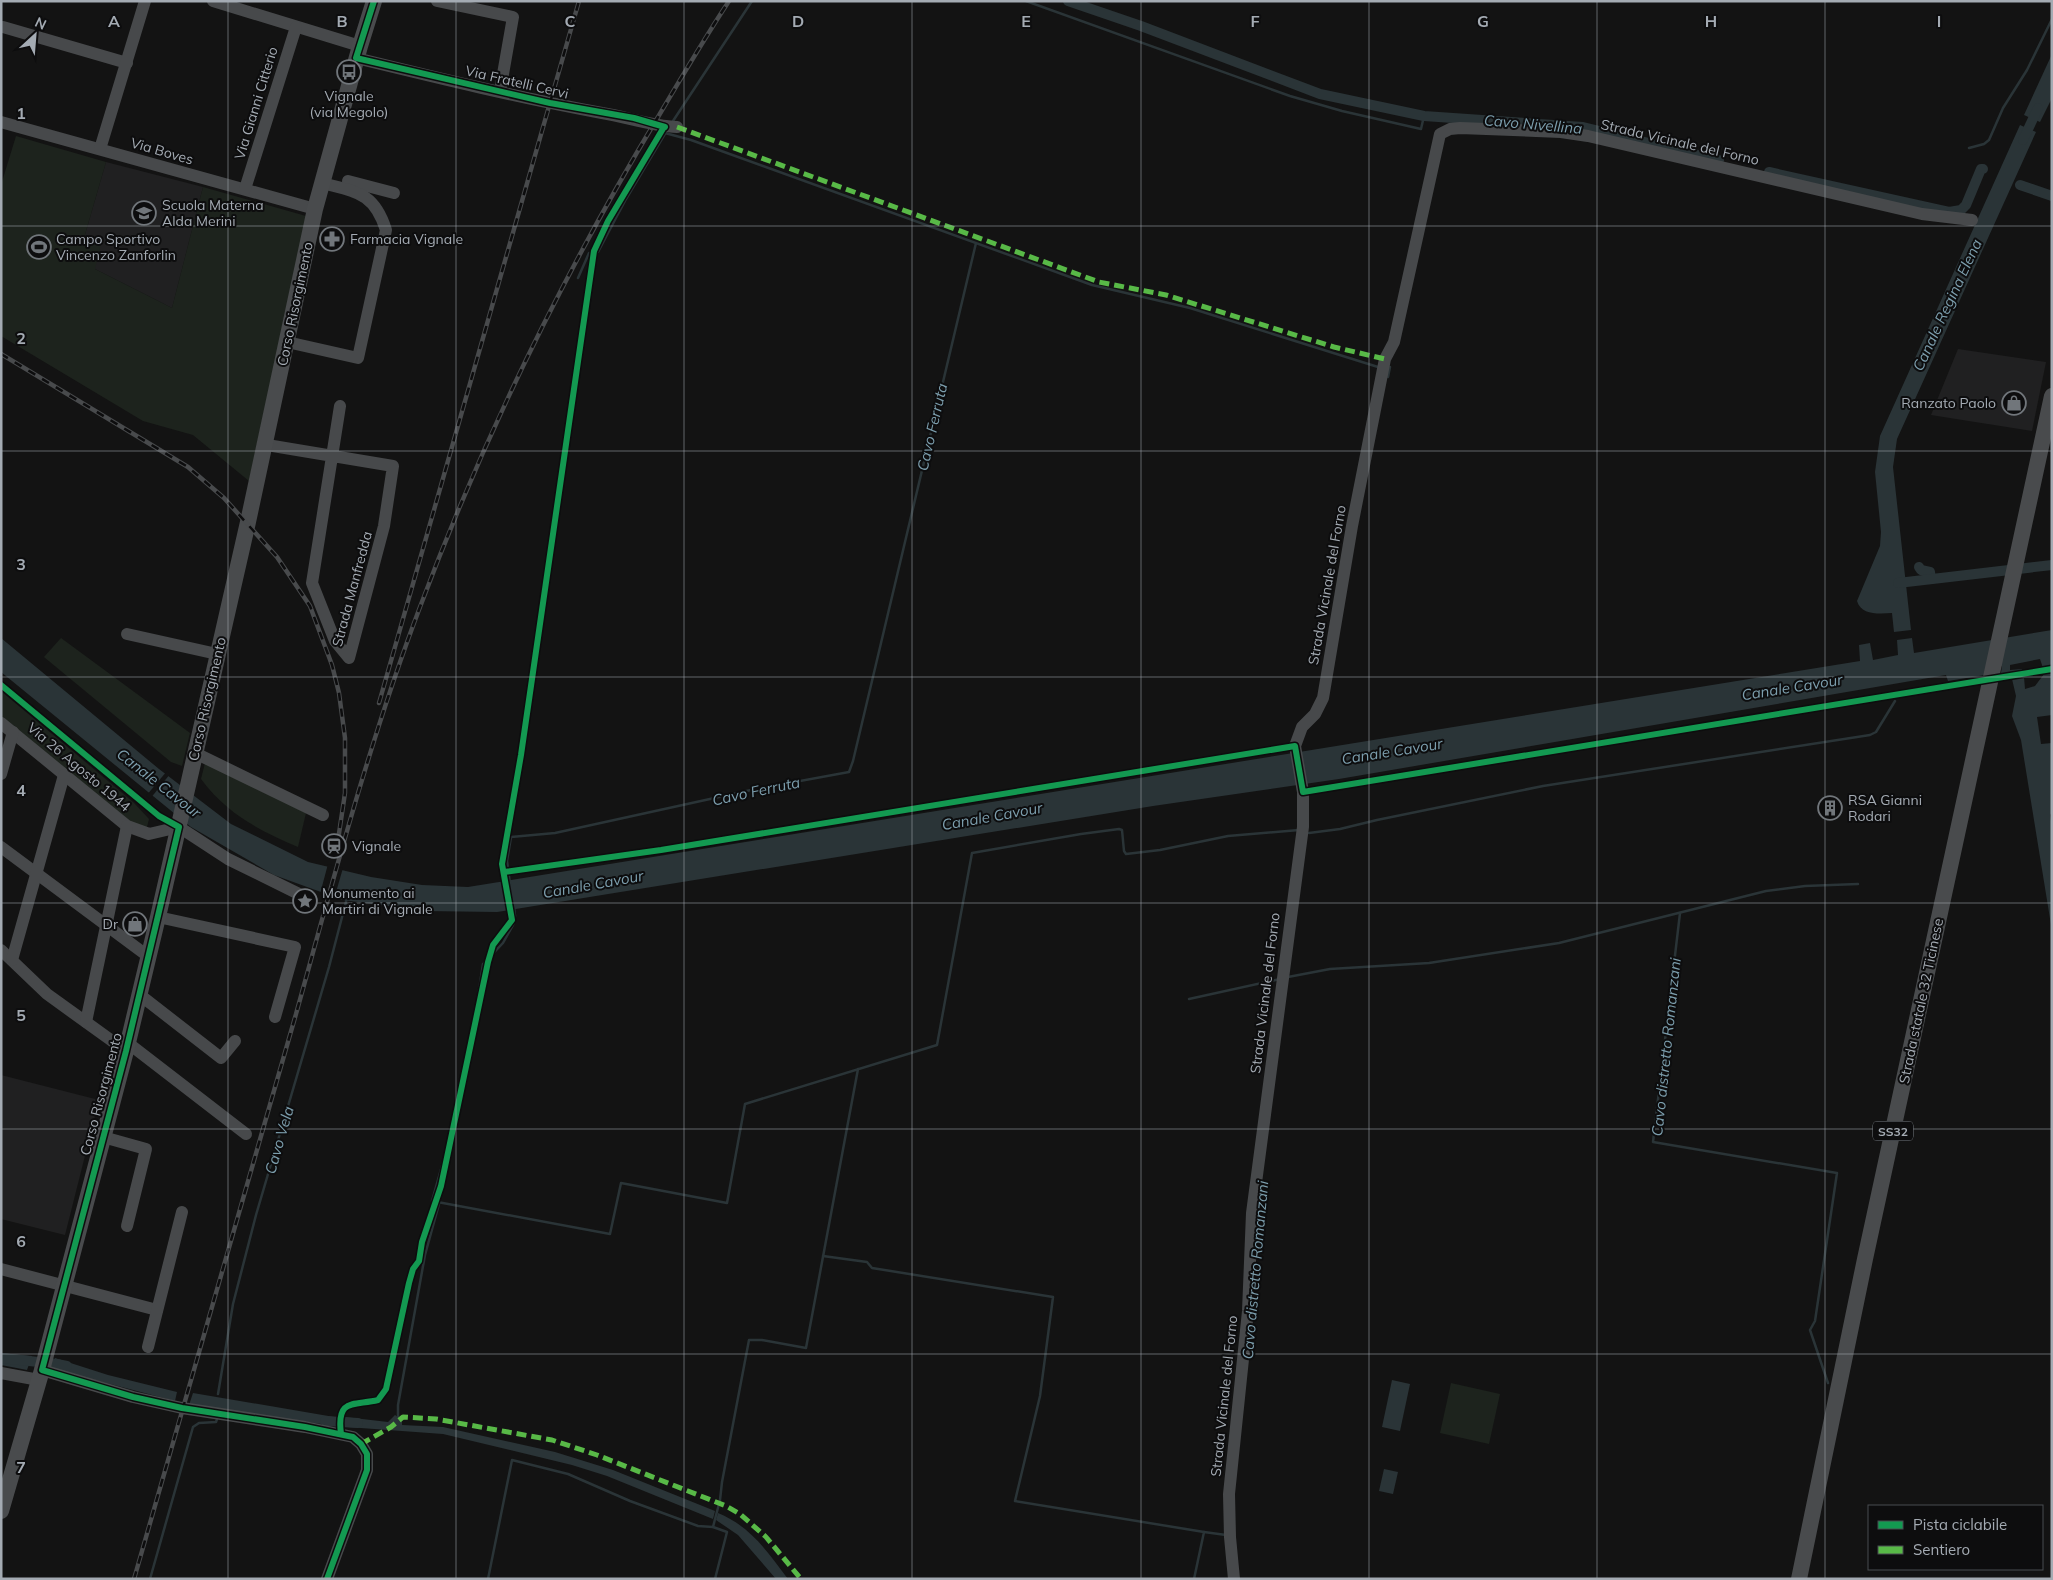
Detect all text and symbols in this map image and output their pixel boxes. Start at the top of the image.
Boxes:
north arrow [10,10,60,60]
text: A [108,11,120,31]
text: B [336,11,348,31]
text: C [565,11,576,31]
text: D [792,11,804,31]
text: E [1021,11,1031,31]
text: F [1250,11,1260,31]
text: G [1477,11,1489,31]
text: H [1705,11,1717,31]
text: I [1937,11,1941,31]
text: N [32,13,49,34]
street label: Via Gianni Citterio [230,44,282,162]
bus stop icon: Vignale (via Megolo) [336,59,362,85]
street label: Via Fratelli Cervi [464,61,570,103]
place label: Vignale (via Megolo) [310,87,388,121]
text: 1 [16,103,26,123]
water label: Cavo Nivellina [1483,110,1583,138]
street label: Strada Vicinale del Forno [1599,115,1761,169]
street label: Via Boves [129,133,196,169]
place label: Scuola Materna Alda Merini [162,196,264,230]
school or university icon: Scuola Materna Alda Merini [131,200,157,226]
pharmacy icon: Farmacia Vignale [319,226,345,252]
place label: Campo Sportivo Vincenzo Zanforlin [56,230,176,264]
place label: Farmacia Vignale [350,230,463,248]
sports icon: Campo Sportivo Vincenzo Zanforlin [26,234,52,260]
water label: Canale Regina Elena [1908,236,1986,374]
street label: Corso Risorgimento [273,240,317,368]
text: 2 [16,328,26,348]
water label: Cavo Ferruta [913,381,951,473]
shop icon: Ranzato Paolo [2001,390,2027,416]
place label: Ranzato Paolo [1901,394,1996,412]
street label: Strada Vicinale del Forno [1304,504,1350,666]
street label: Strada Manfredda [328,529,376,649]
text: 3 [16,554,26,574]
street label: Corso Risorgimento [184,635,230,763]
water label: Canale Cavour [1740,670,1844,704]
street label: Via 26 Agosto 1944 [24,719,135,816]
water label: Canale Cavour [1340,734,1444,768]
water label: Canale Cavour [113,744,205,822]
water label: Cavo Ferruta [710,772,802,810]
text: 4 [16,780,26,800]
place label: RSA Gianni Rodari [1848,791,1922,825]
building icon: RSA Gianni Rodari [1817,795,1843,821]
water label: Canale Cavour [940,798,1044,834]
station icon: Vignale [321,833,347,859]
place label: Vignale [352,837,401,855]
water label: Canale Cavour [541,866,645,902]
place label: Monumento ai Martiri di Vignale [322,884,433,918]
place icon: Monumento ai Martiri di Vignale [292,888,318,914]
shop icon: Dr [122,911,148,937]
street label: Strada Vicinale del Forno [1246,912,1284,1074]
place label: Dr [102,915,119,933]
street label: Strada statale 32 Ticinese [1895,917,1947,1085]
water label: Cavo distretto Romanzani [1647,956,1685,1137]
text: 5 [16,1005,26,1025]
street label: Corso Risorgimento [76,1031,126,1157]
water label: Cavo Vela [260,1104,298,1176]
road number: SS32 [1873,1122,1913,1140]
water label: Cavo distretto Romanzani [1238,1179,1272,1360]
text: 6 [16,1231,26,1251]
street label: Strada Vicinale del Forno [1207,1315,1241,1477]
text: 7 [16,1457,26,1477]
legend [1868,1505,2043,1570]
text: Pista ciclabile [1913,1515,2007,1534]
text: Sentiero [1913,1540,1970,1559]

